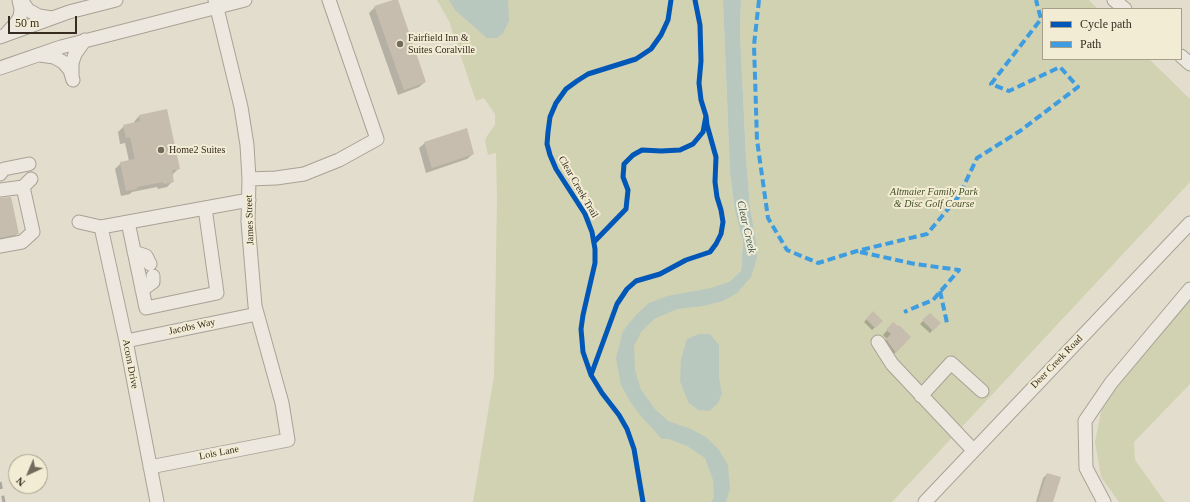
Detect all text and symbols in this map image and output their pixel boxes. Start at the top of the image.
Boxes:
scale bar [10,8,79,34]
legend [1042,8,1182,60]
text: 50 m [15,16,39,30]
text: Cycle path [1080,17,1132,31]
place label: Fairfield Inn & Suites Coralville [408,32,475,56]
text: Path [1080,37,1101,51]
marker: Fairfield Inn & Suites Coralville [395,39,405,49]
place label: Home2 Suites [169,144,225,156]
marker: Home2 Suites [156,145,166,155]
street label: Clear Creek Trail [555,154,601,220]
park label: Altmaier Family Park & Disc Golf Course [890,186,978,210]
street label: James Street [243,195,257,245]
water label: Clear Creek [734,199,758,255]
street label: Jacobs Way [168,316,216,338]
street label: Deer Creek Road [1029,333,1085,391]
street label: Acorn Drive [119,338,141,390]
street label: Lois Lane [198,443,240,463]
north arrow [8,454,48,494]
text: N [13,475,27,489]

